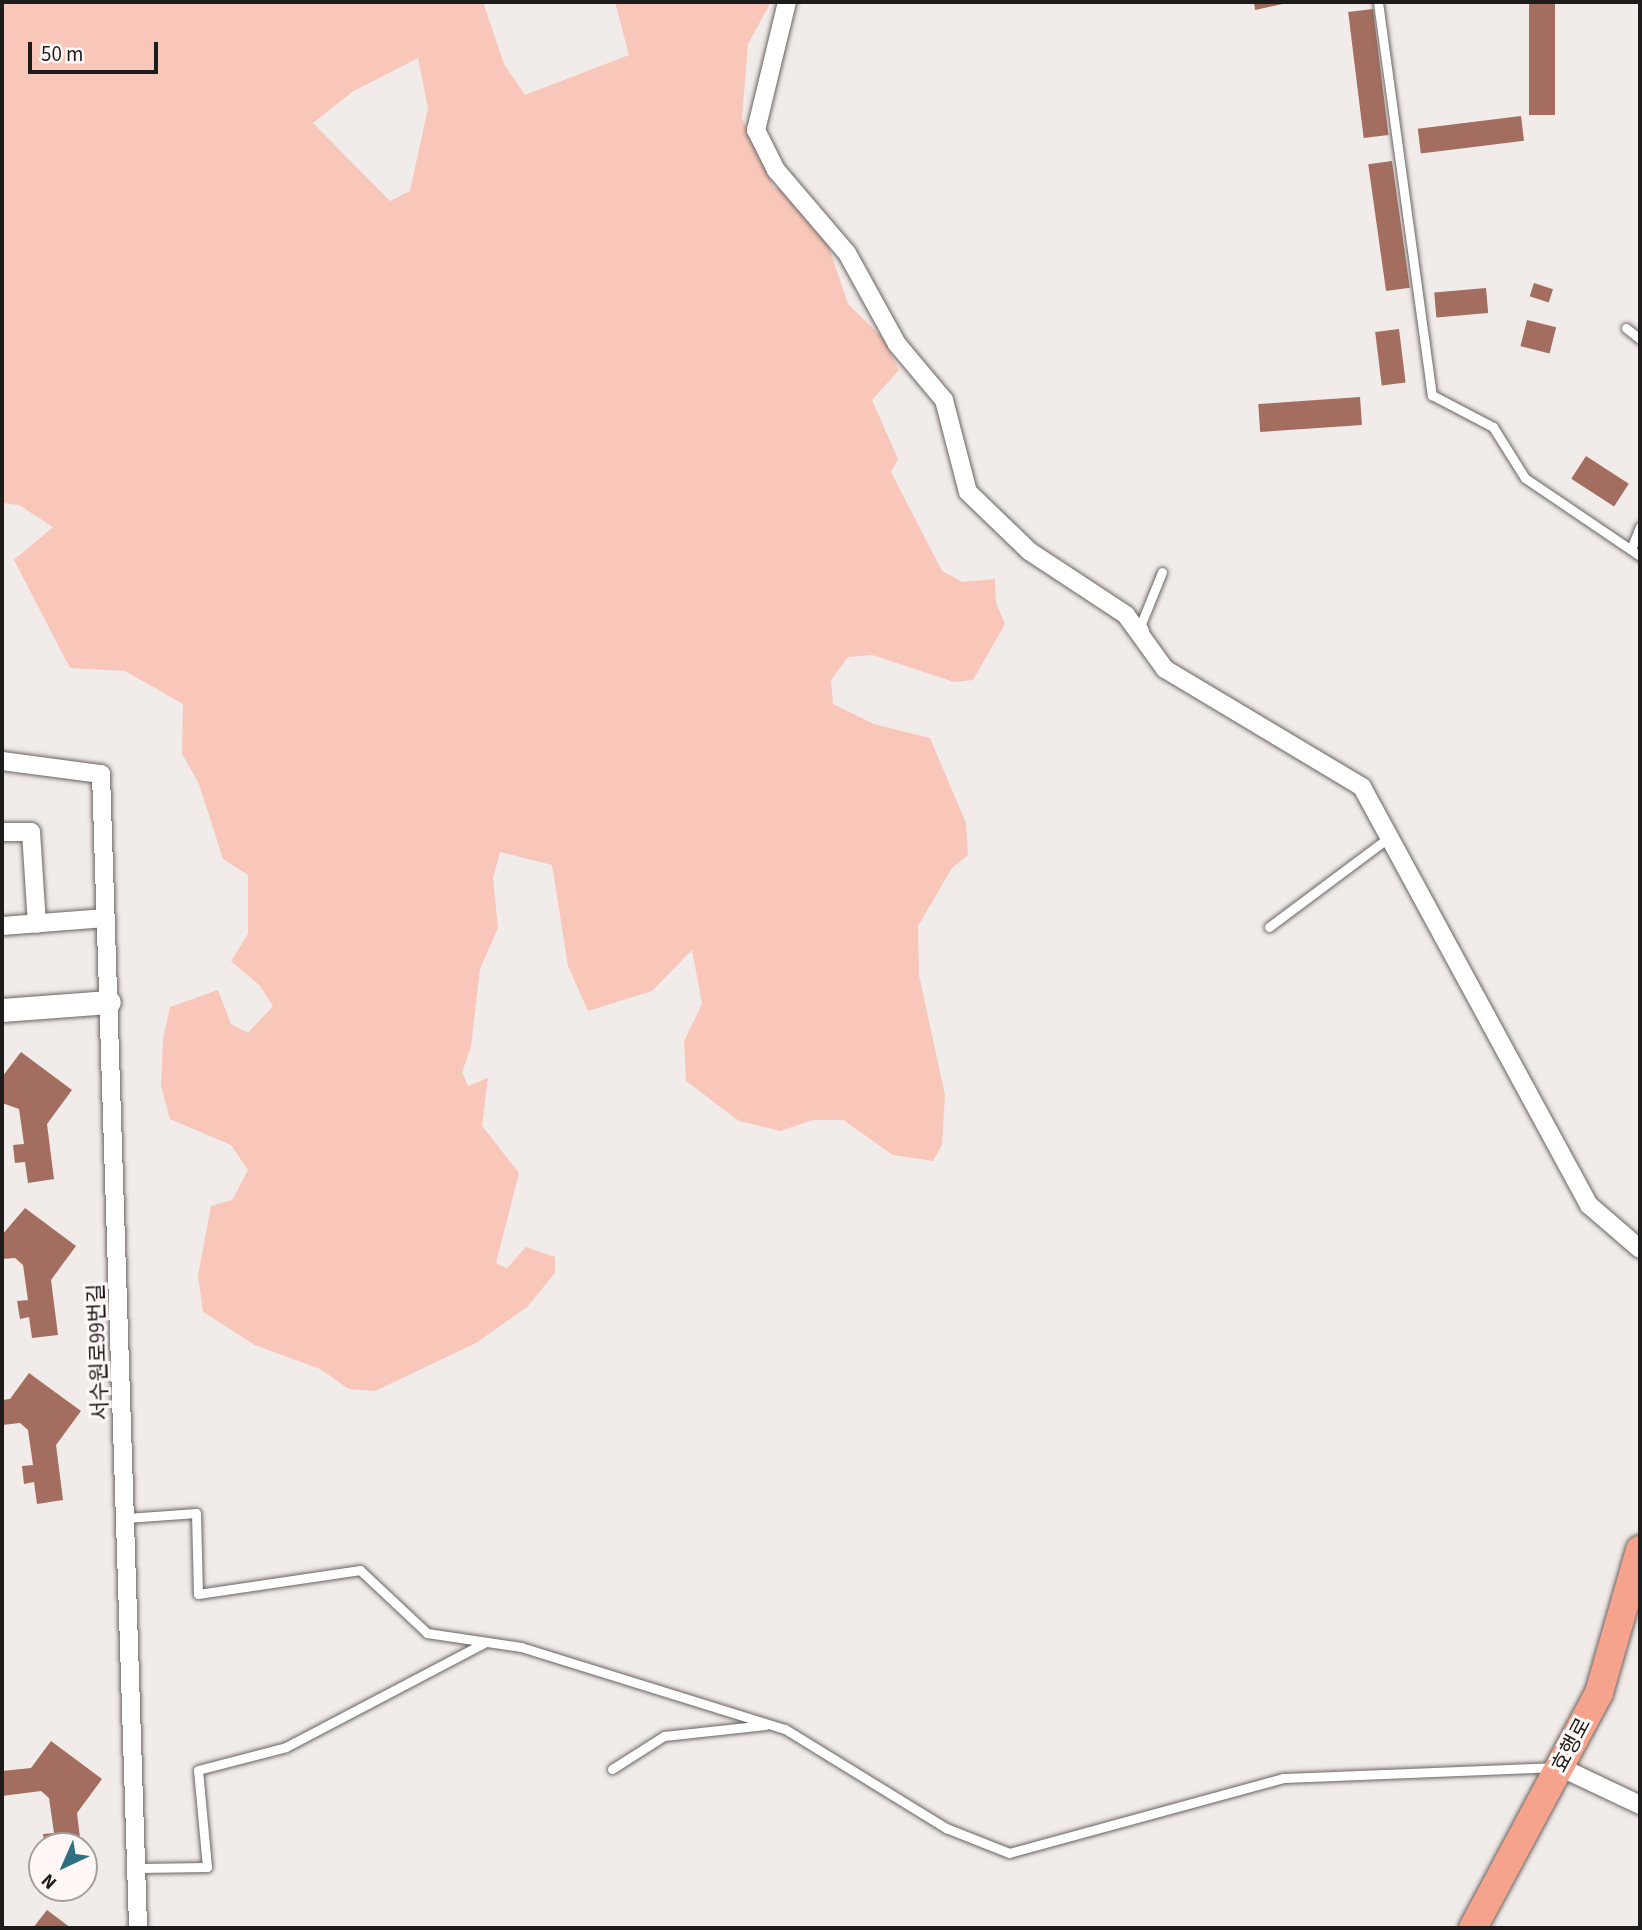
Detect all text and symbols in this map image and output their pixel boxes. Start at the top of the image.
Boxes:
scale bar [32,28,161,72]
text: 50 m [41,39,83,69]
street label: 서수원로99번길 [83,1283,113,1421]
street label: 효행로 [1546,1713,1596,1777]
north arrow [28,1832,98,1902]
text: N [36,1867,63,1895]

